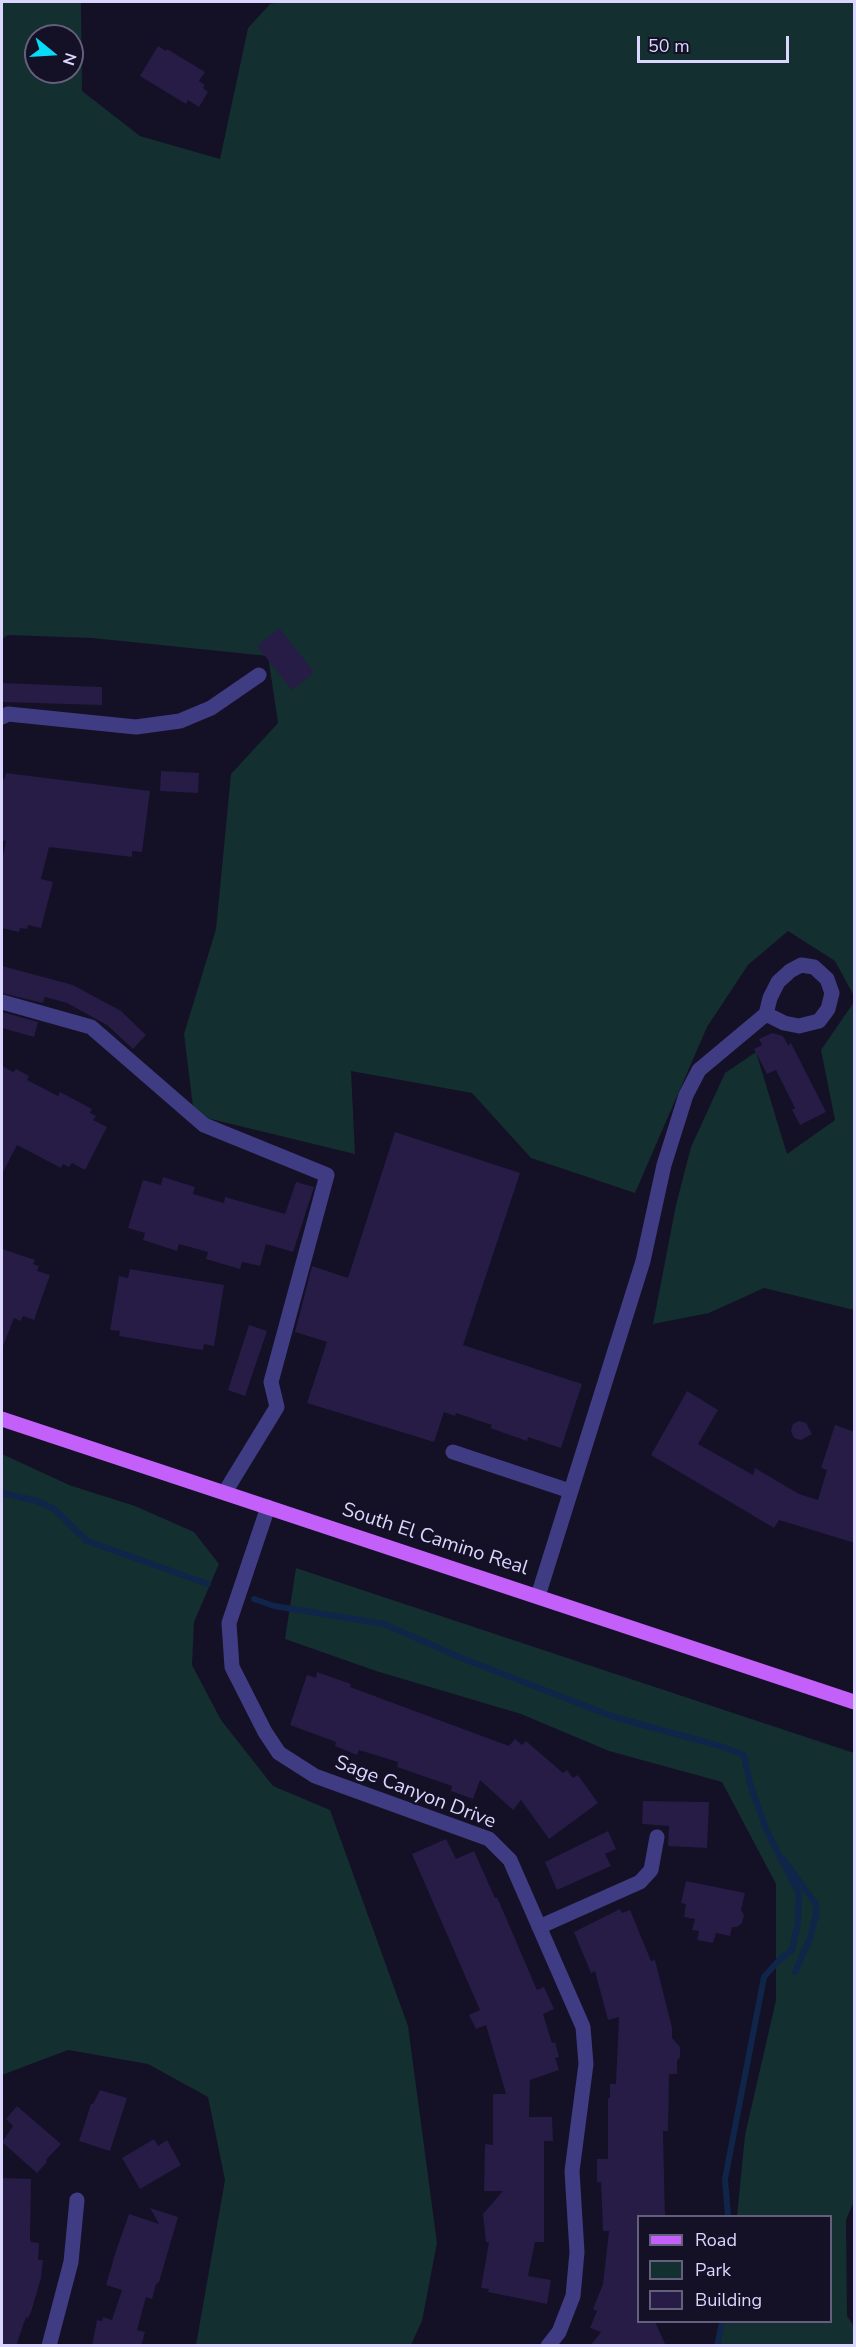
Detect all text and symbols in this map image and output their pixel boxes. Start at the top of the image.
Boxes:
north arrow [24,24,84,84]
scale bar [640,24,792,62]
text: 50 m [648,34,690,58]
text: N [57,50,82,68]
street label: South El Camino Real [339,1499,531,1581]
street label: Sage Canyon Drive [331,1751,499,1835]
legend [637,2215,832,2323]
text: Road [695,2228,737,2252]
text: Park [695,2258,731,2282]
text: Building [695,2288,762,2312]

